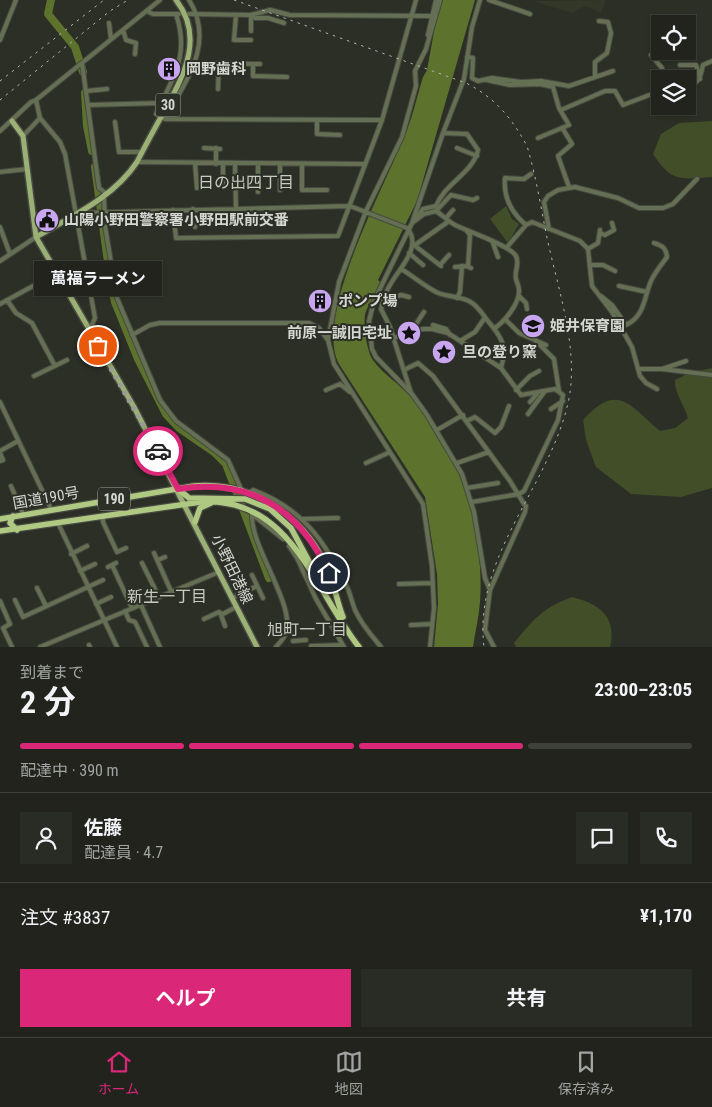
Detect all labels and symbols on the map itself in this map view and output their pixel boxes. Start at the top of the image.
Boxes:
building icon: 岡野歯科 [156,56,182,82]
place label: 岡野歯科 [186,60,246,78]
road number: 30 [156,94,180,116]
district label: 日の出四丁目 [198,173,294,192]
public building icon: 山陽小野田警察署小野田駅前交番 [34,207,60,233]
place label: 山陽小野田警察署小野田駅前交番 [64,211,289,229]
callout: 萬福ラーメン [34,261,162,296]
building icon: ポンプ場 [307,288,333,314]
place label: ポンプ場 [338,292,398,310]
school or university icon: 姫井保育園 [520,313,546,339]
place label: 姫井保育園 [550,317,625,335]
place icon: 前原一誠旧宅址 [396,320,422,346]
place label: 前原一誠旧宅址 [287,324,392,342]
pin [77,325,119,367]
place icon: 旦の登り窯 [431,339,457,365]
place label: 旦の登り窯 [462,343,537,361]
courier [133,426,183,476]
street label: 国道190号 [11,483,81,513]
road number: 190 [98,488,130,510]
street label: 小野田港線 [207,531,257,607]
pin [308,552,350,594]
district label: 新生一丁目 [127,587,207,606]
district label: 旭町一丁目 [267,620,347,639]

